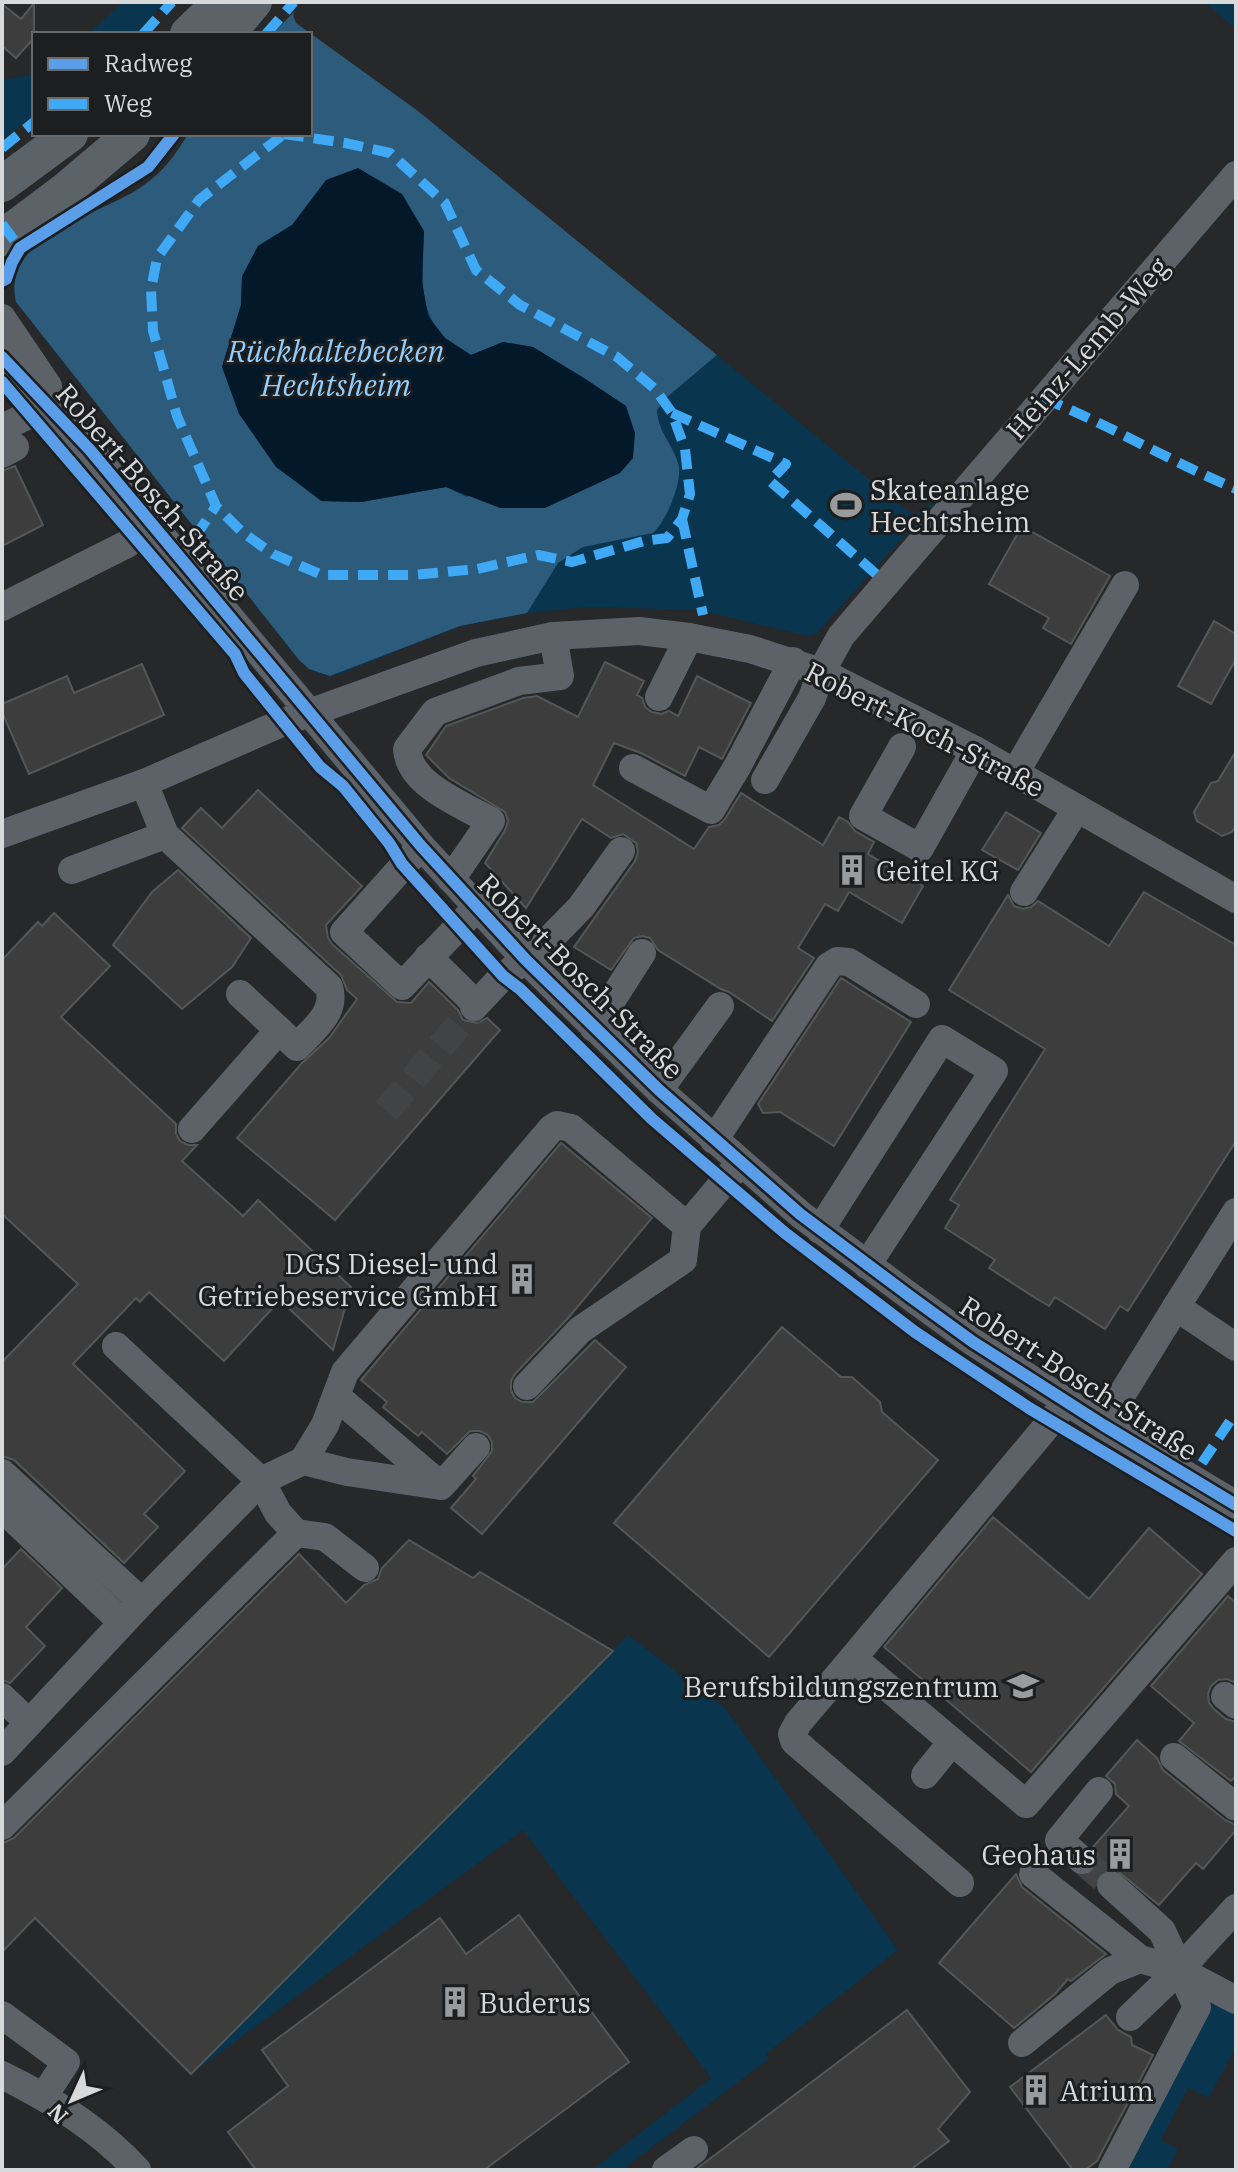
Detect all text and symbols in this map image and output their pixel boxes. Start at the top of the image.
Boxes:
legend [32,32,312,136]
text: Radweg [104,47,192,79]
text: Weg [104,87,152,119]
street label: Heinz-Lemb-Weg [997,249,1177,447]
water label: Rückhaltebecken Hechtsheim [226,331,445,404]
street label: Robert-Bosch-Straße [48,375,258,609]
place label: Skateanlage Hechtsheim [870,471,1031,540]
sports icon: Skateanlage Hechtsheim [829,488,863,522]
street label: Robert-Koch-Straße [799,653,1051,805]
place label: Geitel KG [876,852,999,889]
building icon: Geitel KG [835,853,869,887]
street label: Robert-Bosch-Straße [470,865,692,1087]
place label: DGS Diesel- und Getriebeservice GmbH [198,1245,498,1314]
building icon: DGS Diesel- und Getriebeservice GmbH [505,1262,539,1296]
street label: Robert-Bosch-Straße [953,1287,1205,1469]
place label: Berufsbildungszentrum [683,1668,999,1705]
school or university icon: Berufsbildungszentrum [1006,1669,1040,1703]
place label: Geohaus [981,1836,1096,1873]
building icon: Geohaus [1103,1837,1137,1871]
place label: Buderus [479,1984,591,2021]
building icon: Buderus [438,1985,472,2019]
north arrow [32,2060,112,2140]
place label: Atrium [1060,2072,1154,2109]
building icon: Atrium [1019,2073,1053,2107]
text: N [41,2098,74,2131]

